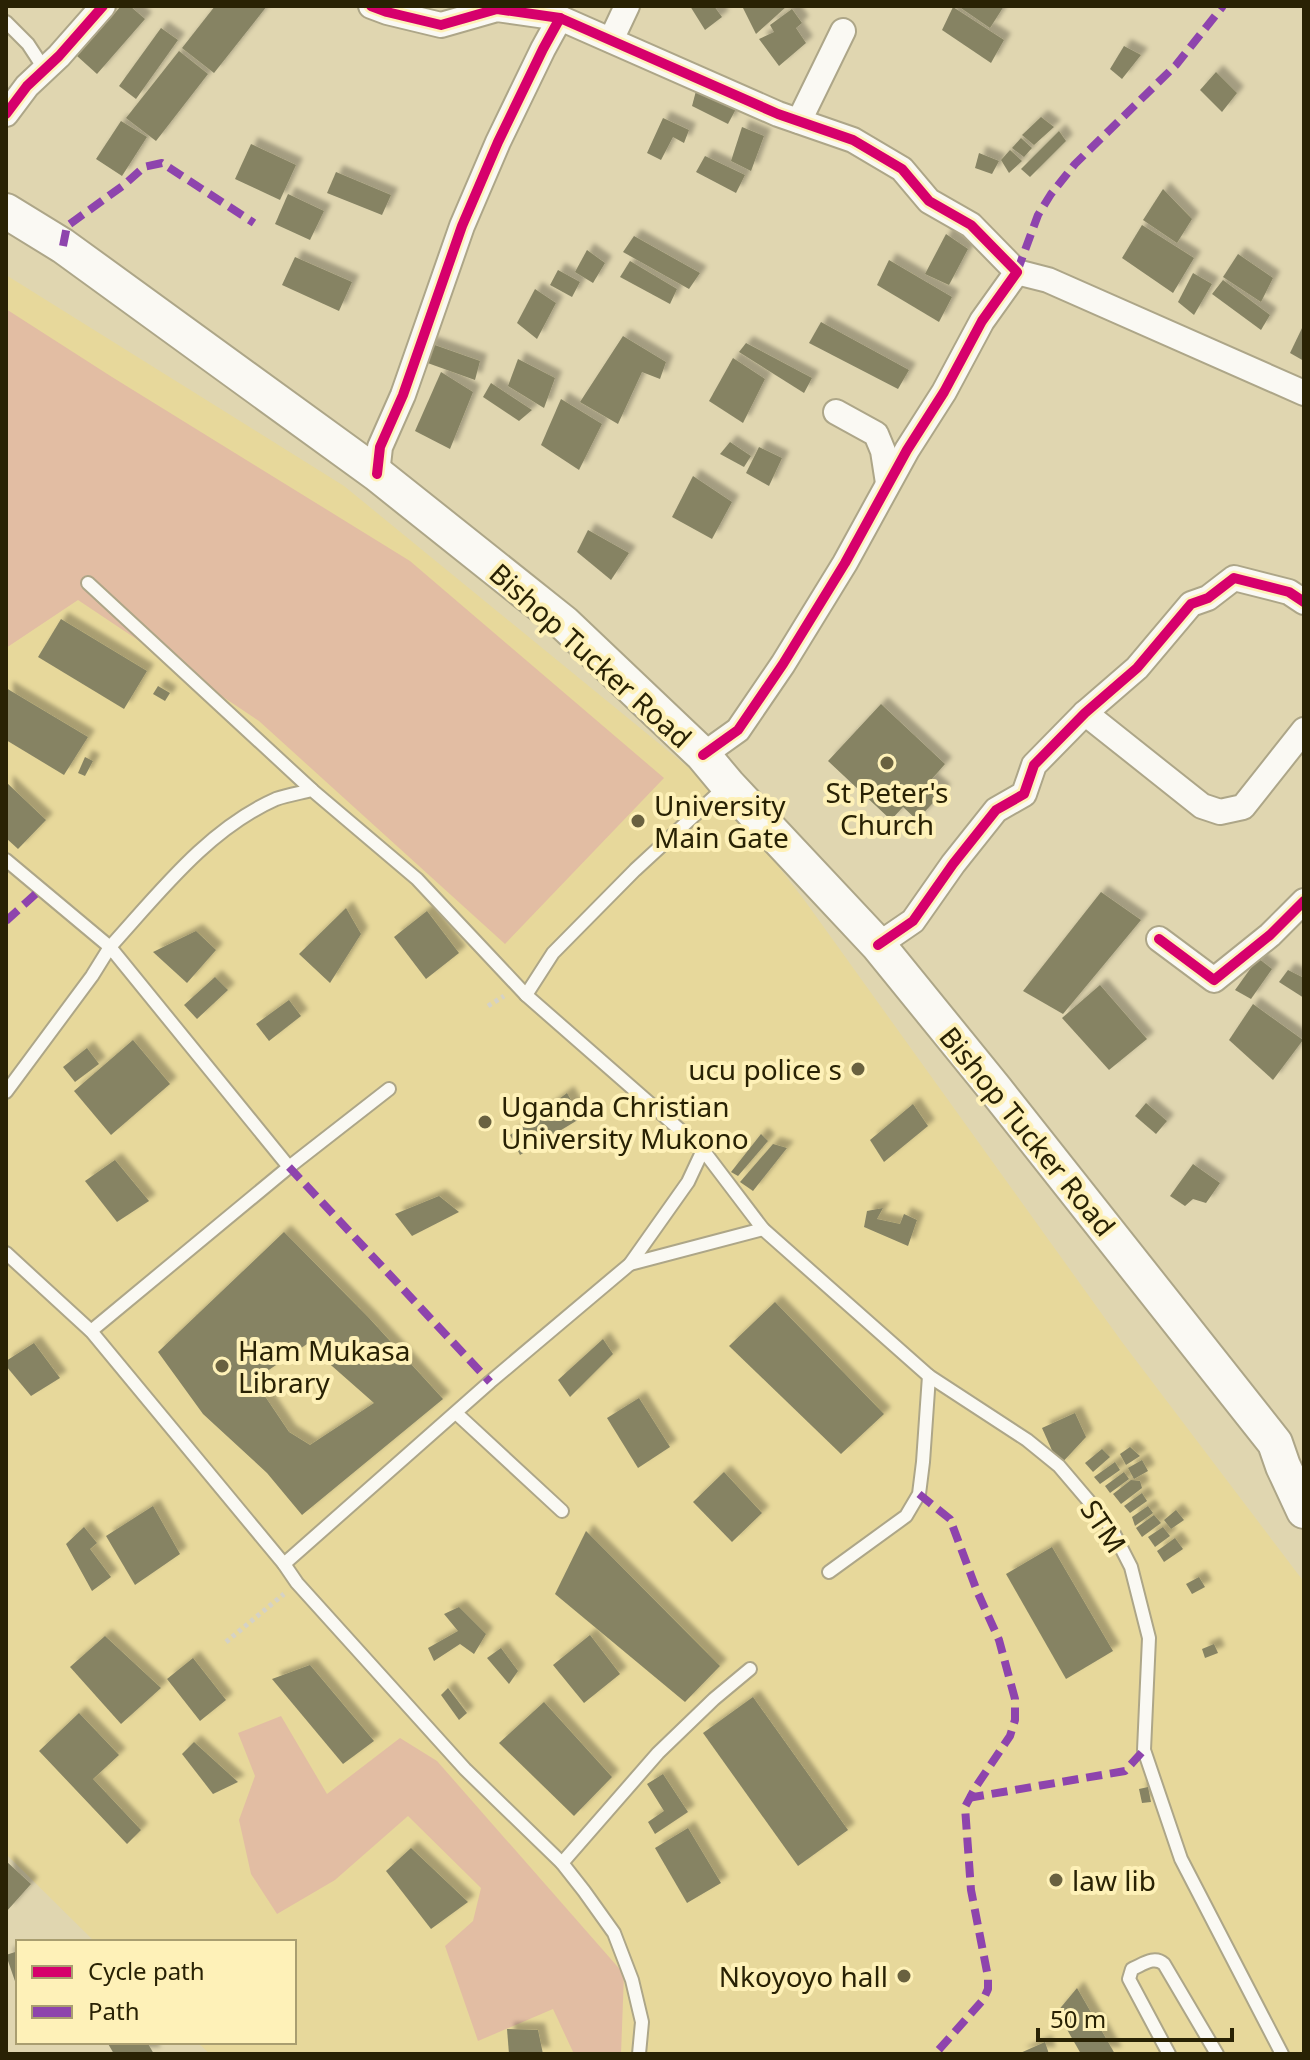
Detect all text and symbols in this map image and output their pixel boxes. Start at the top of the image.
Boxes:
street label: Bishop Tucker Road [482,554,700,756]
marker: St Peter's Church [878,754,896,772]
place label: St Peter's Church [826,773,948,843]
place label: University Main Gate [654,786,789,856]
marker: University Main Gate [629,812,647,830]
street label: Bishop Tucker Road [932,1018,1124,1244]
place label: ucu police s [688,1050,842,1088]
marker: ucu police s [849,1060,867,1078]
place label: Uganda Christian University Mukono [501,1087,749,1157]
marker: Uganda Christian University Mukono [476,1113,494,1131]
place label: Ham Mukasa Library [238,1331,410,1401]
marker: Ham Mukasa Library [213,1357,231,1375]
street label: STM [1072,1492,1136,1560]
place label: law lib [1072,1861,1156,1899]
marker: law lib [1047,1871,1065,1889]
legend [16,1940,296,2044]
text: Cycle path [88,1954,205,1987]
place label: Nkoyoyo hall [719,1957,888,1995]
marker: Nkoyoyo hall [895,1967,913,1985]
scale bar [1038,1992,1232,2042]
text: Path [88,1994,139,2027]
text: 50 m [1050,2002,1106,2035]

